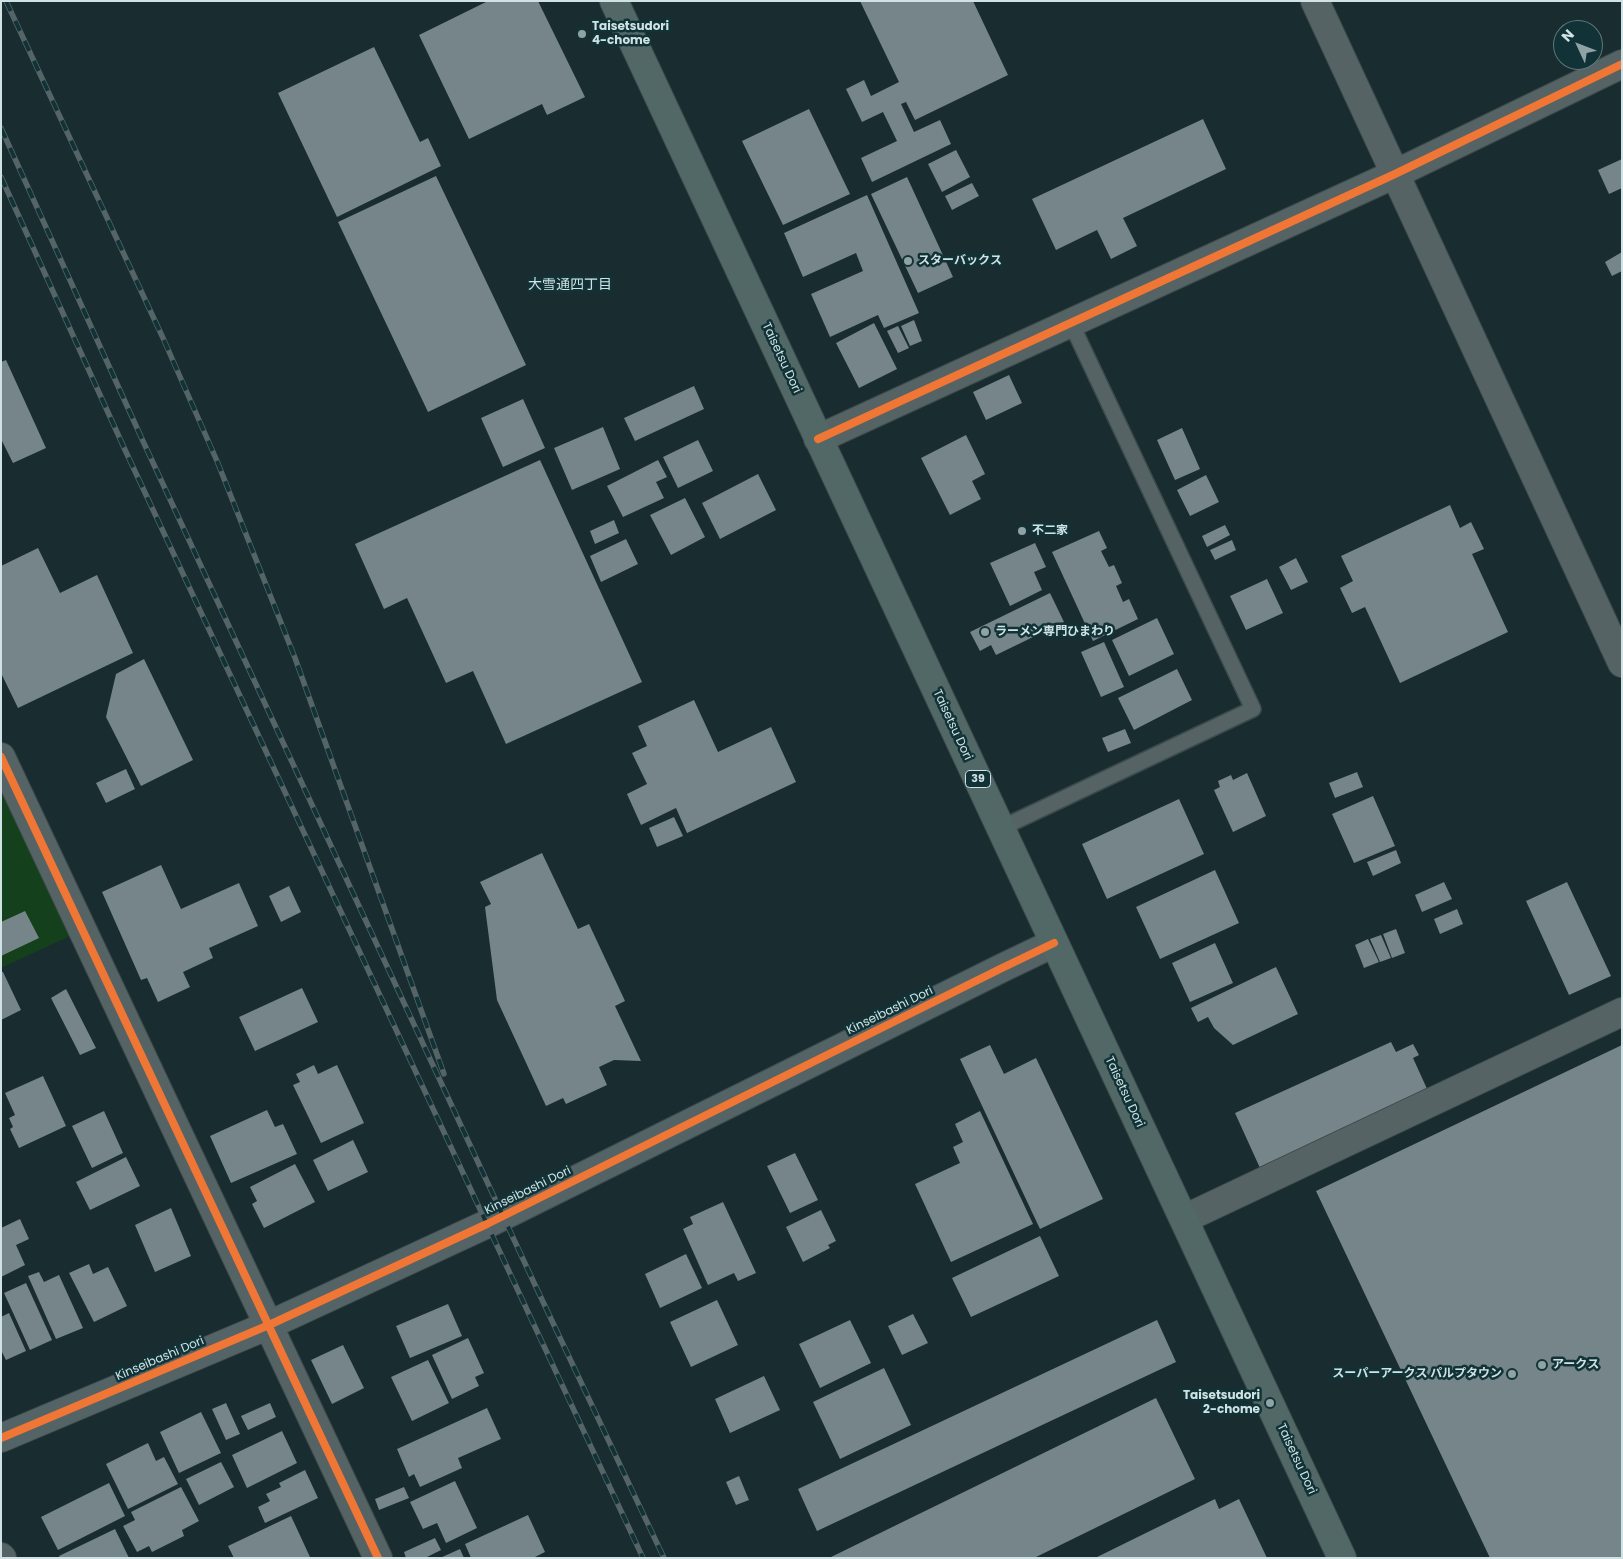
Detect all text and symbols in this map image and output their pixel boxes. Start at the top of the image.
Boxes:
place label: Taisetsudori 4-chome [592,20,669,48]
north arrow [1553,20,1603,70]
text: N [1557,25,1579,46]
marker: Taisetsudori 4-chome [576,28,588,40]
place label: スターバックス [918,254,1002,268]
marker: スターバックス [902,255,914,267]
district label: 大雪通四丁目 [528,277,612,293]
street label: Taisetsu Dori [758,320,804,396]
place label: 不二家 [1032,524,1068,538]
marker: 不二家 [1016,525,1028,537]
place label: ラーメン専門ひまわり [995,625,1115,639]
marker: ラーメン専門ひまわり [979,626,991,638]
street label: Taisetsu Dori [929,687,975,763]
road number: 39 [966,771,990,788]
street label: Kinseibashi Dori [844,984,936,1038]
street label: Taisetsu Dori [1101,1054,1147,1130]
street label: Kinseibashi Dori [482,1164,574,1218]
street label: Kinseibashi Dori [114,1334,206,1384]
place label: アークス [1552,1358,1599,1372]
marker: アークス [1536,1359,1548,1371]
place label: スーパーアークス パルプタウン [1332,1367,1502,1381]
marker: スーパーアークス パルプタウン [1506,1368,1518,1380]
place label: Taisetsudori 2-chome [1183,1389,1260,1417]
marker: Taisetsudori 2-chome [1264,1397,1276,1409]
street label: Taisetsu Dori [1273,1421,1319,1497]

